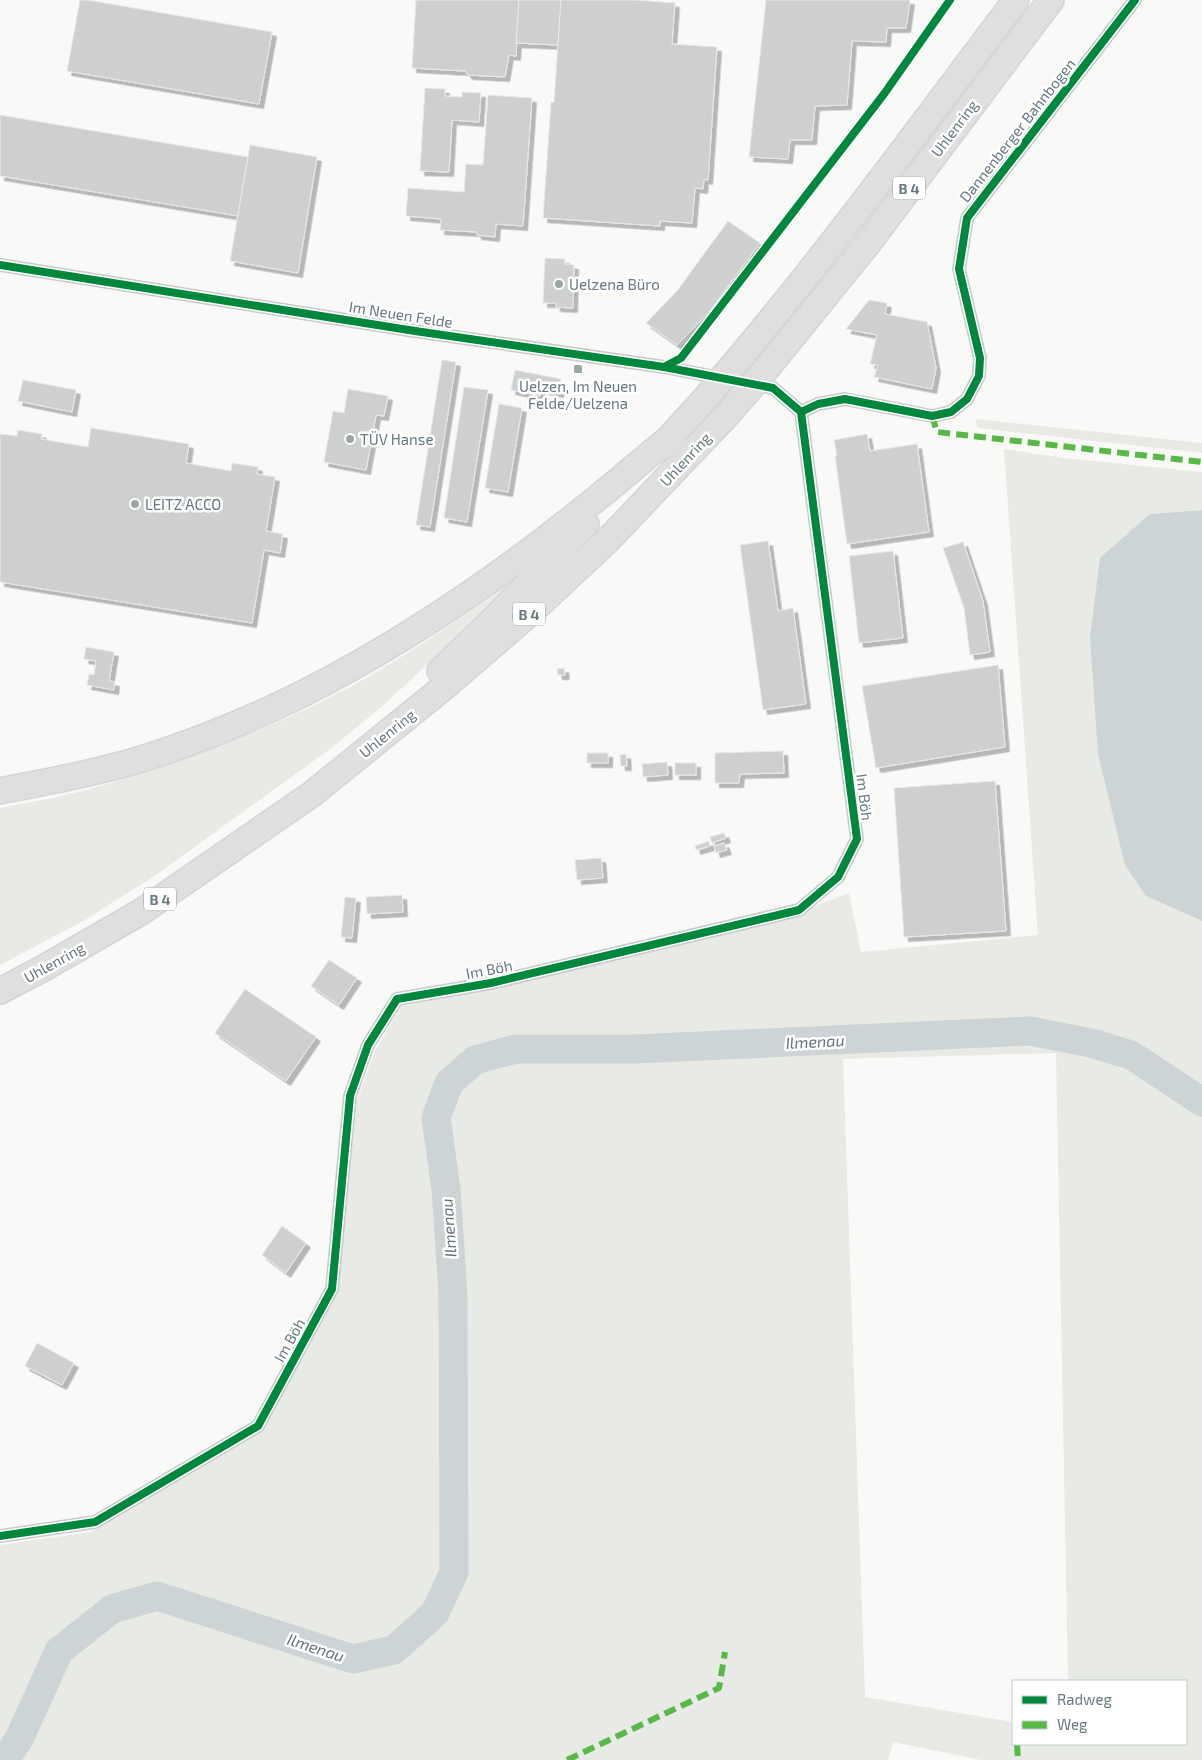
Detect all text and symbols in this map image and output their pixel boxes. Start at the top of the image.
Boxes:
street label: Dannenberger Bahnbogen [955,55,1079,205]
street label: Uhlenring [927,95,982,160]
road number: B 4 [893,177,925,200]
place label: Uelzena Büro [569,275,660,293]
marker: Uelzena Büro [553,278,565,290]
street label: Im Neuen Felde [348,297,454,331]
marker: Uelzen, Im Neuen Felde/Uelzena [572,363,584,375]
place label: Uelzen, Im Neuen Felde/Uelzena [519,377,637,412]
street label: Uhlenring [656,428,715,490]
place label: TÜV Hanse [360,430,433,448]
marker: TÜV Hanse [344,433,356,445]
place label: LEITZ ACCO [145,495,221,513]
marker: LEITZ ACCO [129,498,141,510]
road number: B 4 [513,602,545,626]
street label: Uhlenring [355,705,419,761]
street label: Im Böh [853,773,877,821]
road number: B 4 [144,888,176,911]
street label: Uhlenring [20,938,88,986]
street label: Im Böh [464,956,514,982]
water label: Ilmenau [785,1030,845,1052]
water label: Ilmenau [436,1198,460,1258]
street label: Im Böh [270,1315,308,1365]
water label: Ilmenau [285,1629,347,1665]
legend [1012,1680,1187,1745]
text: Radweg [1057,1690,1112,1708]
text: Weg [1057,1715,1088,1733]

